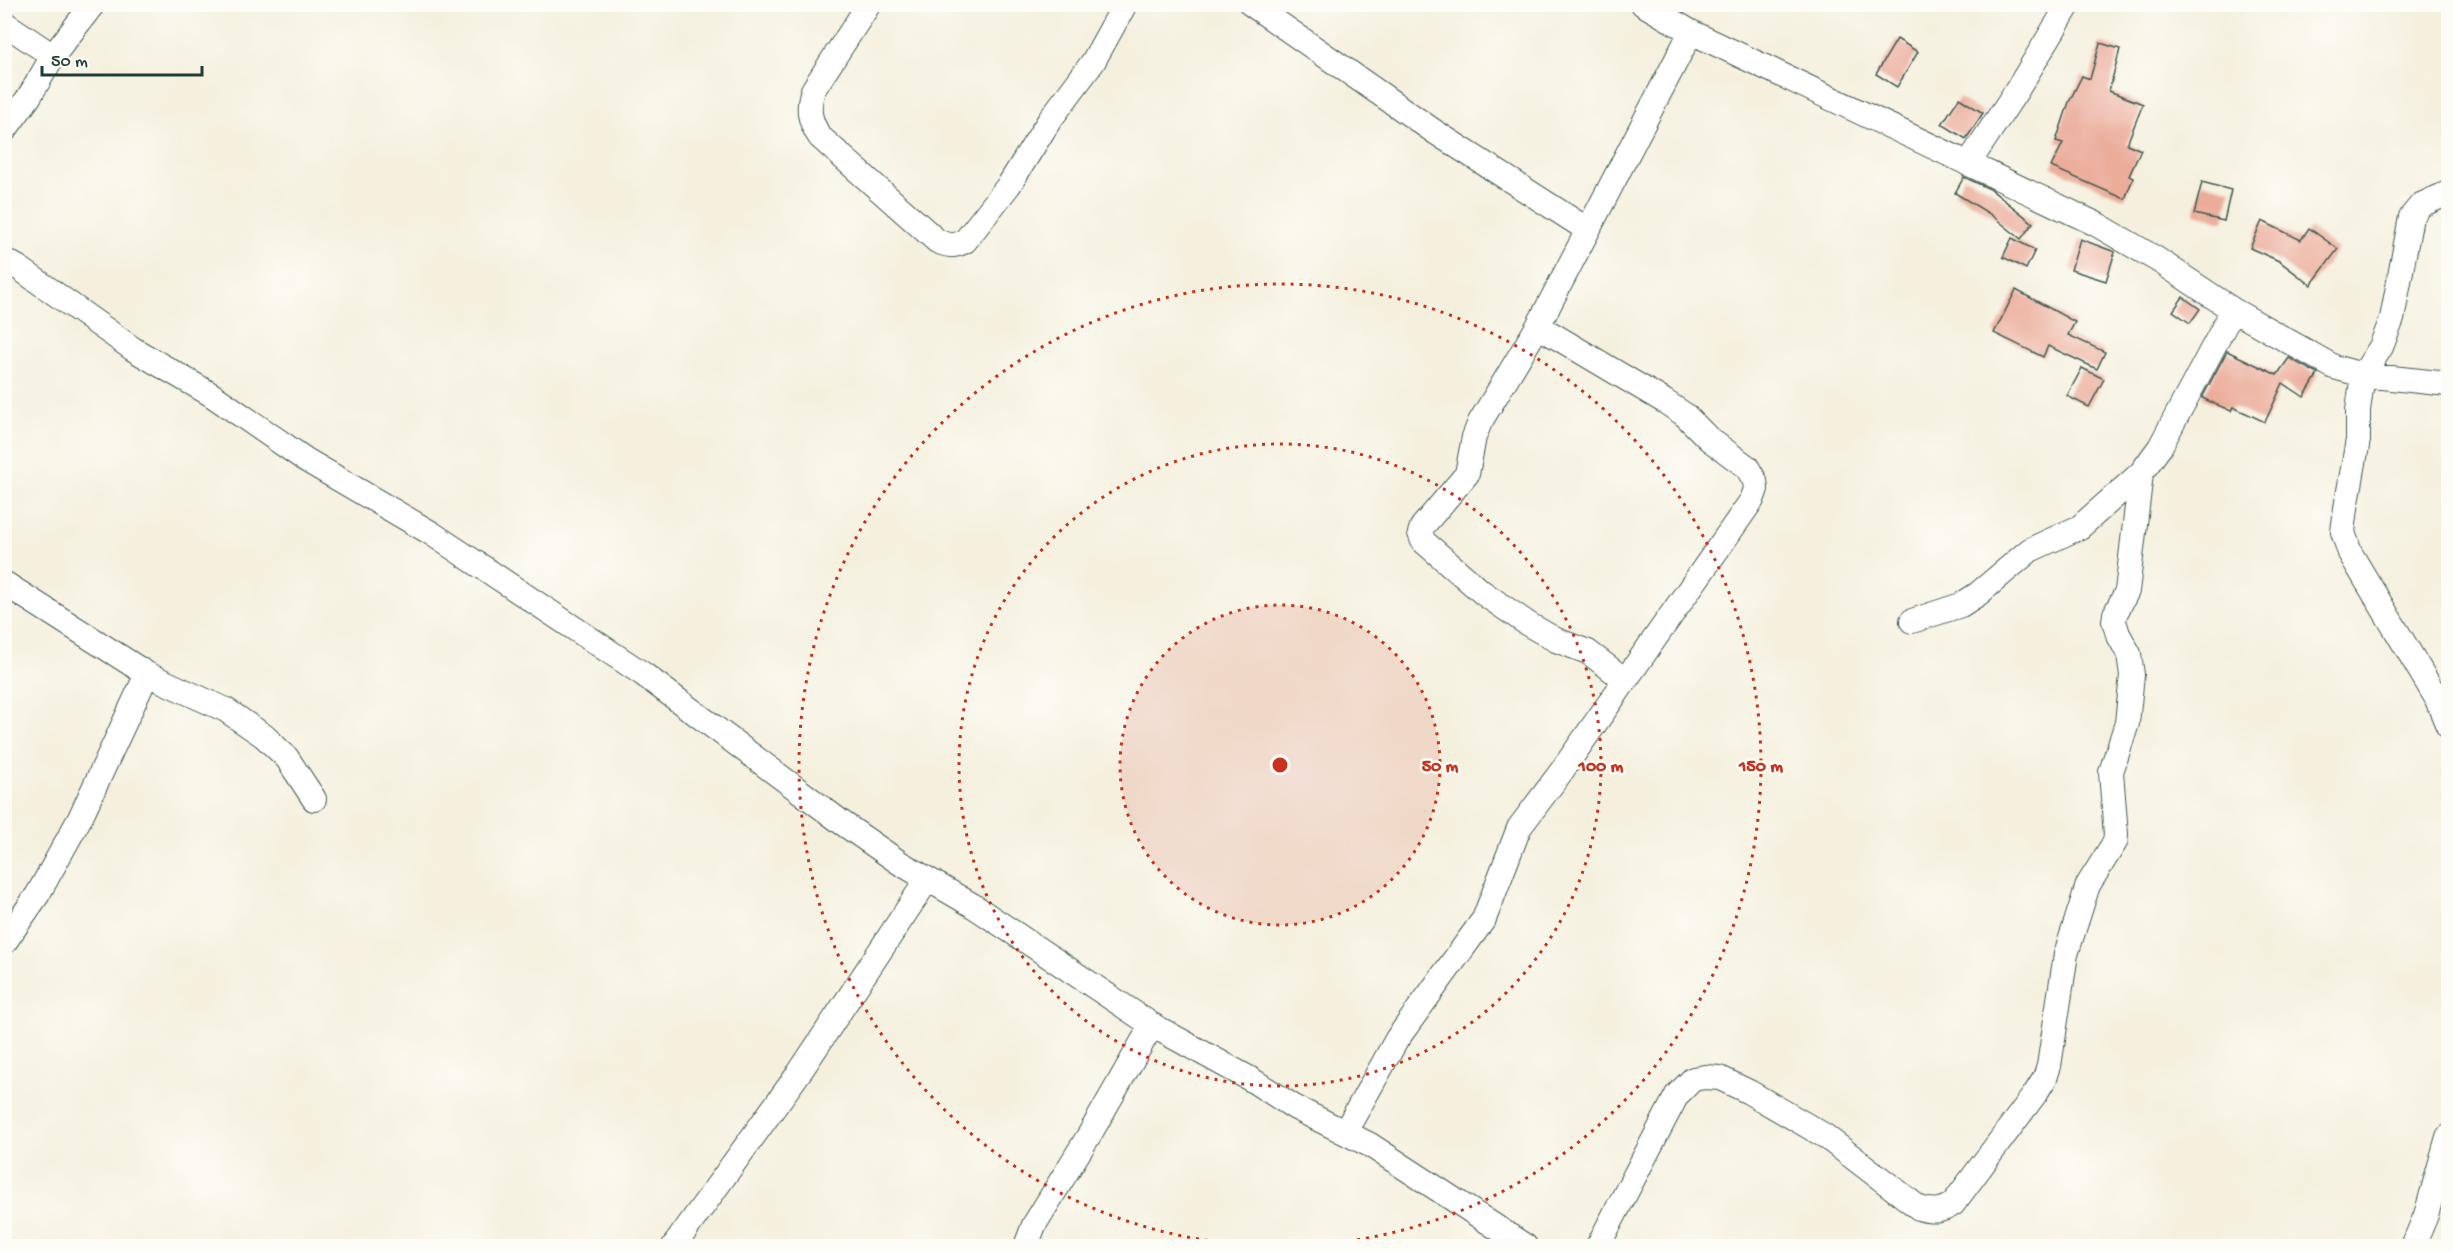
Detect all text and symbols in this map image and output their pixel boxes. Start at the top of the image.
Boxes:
scale bar [42,39,202,77]
text: 50 m [51,52,88,73]
centre of rings [1270,755,1290,775]
text: 50 m [1422,757,1459,778]
text: 100 m [1578,757,1624,778]
text: 150 m [1738,757,1783,778]

